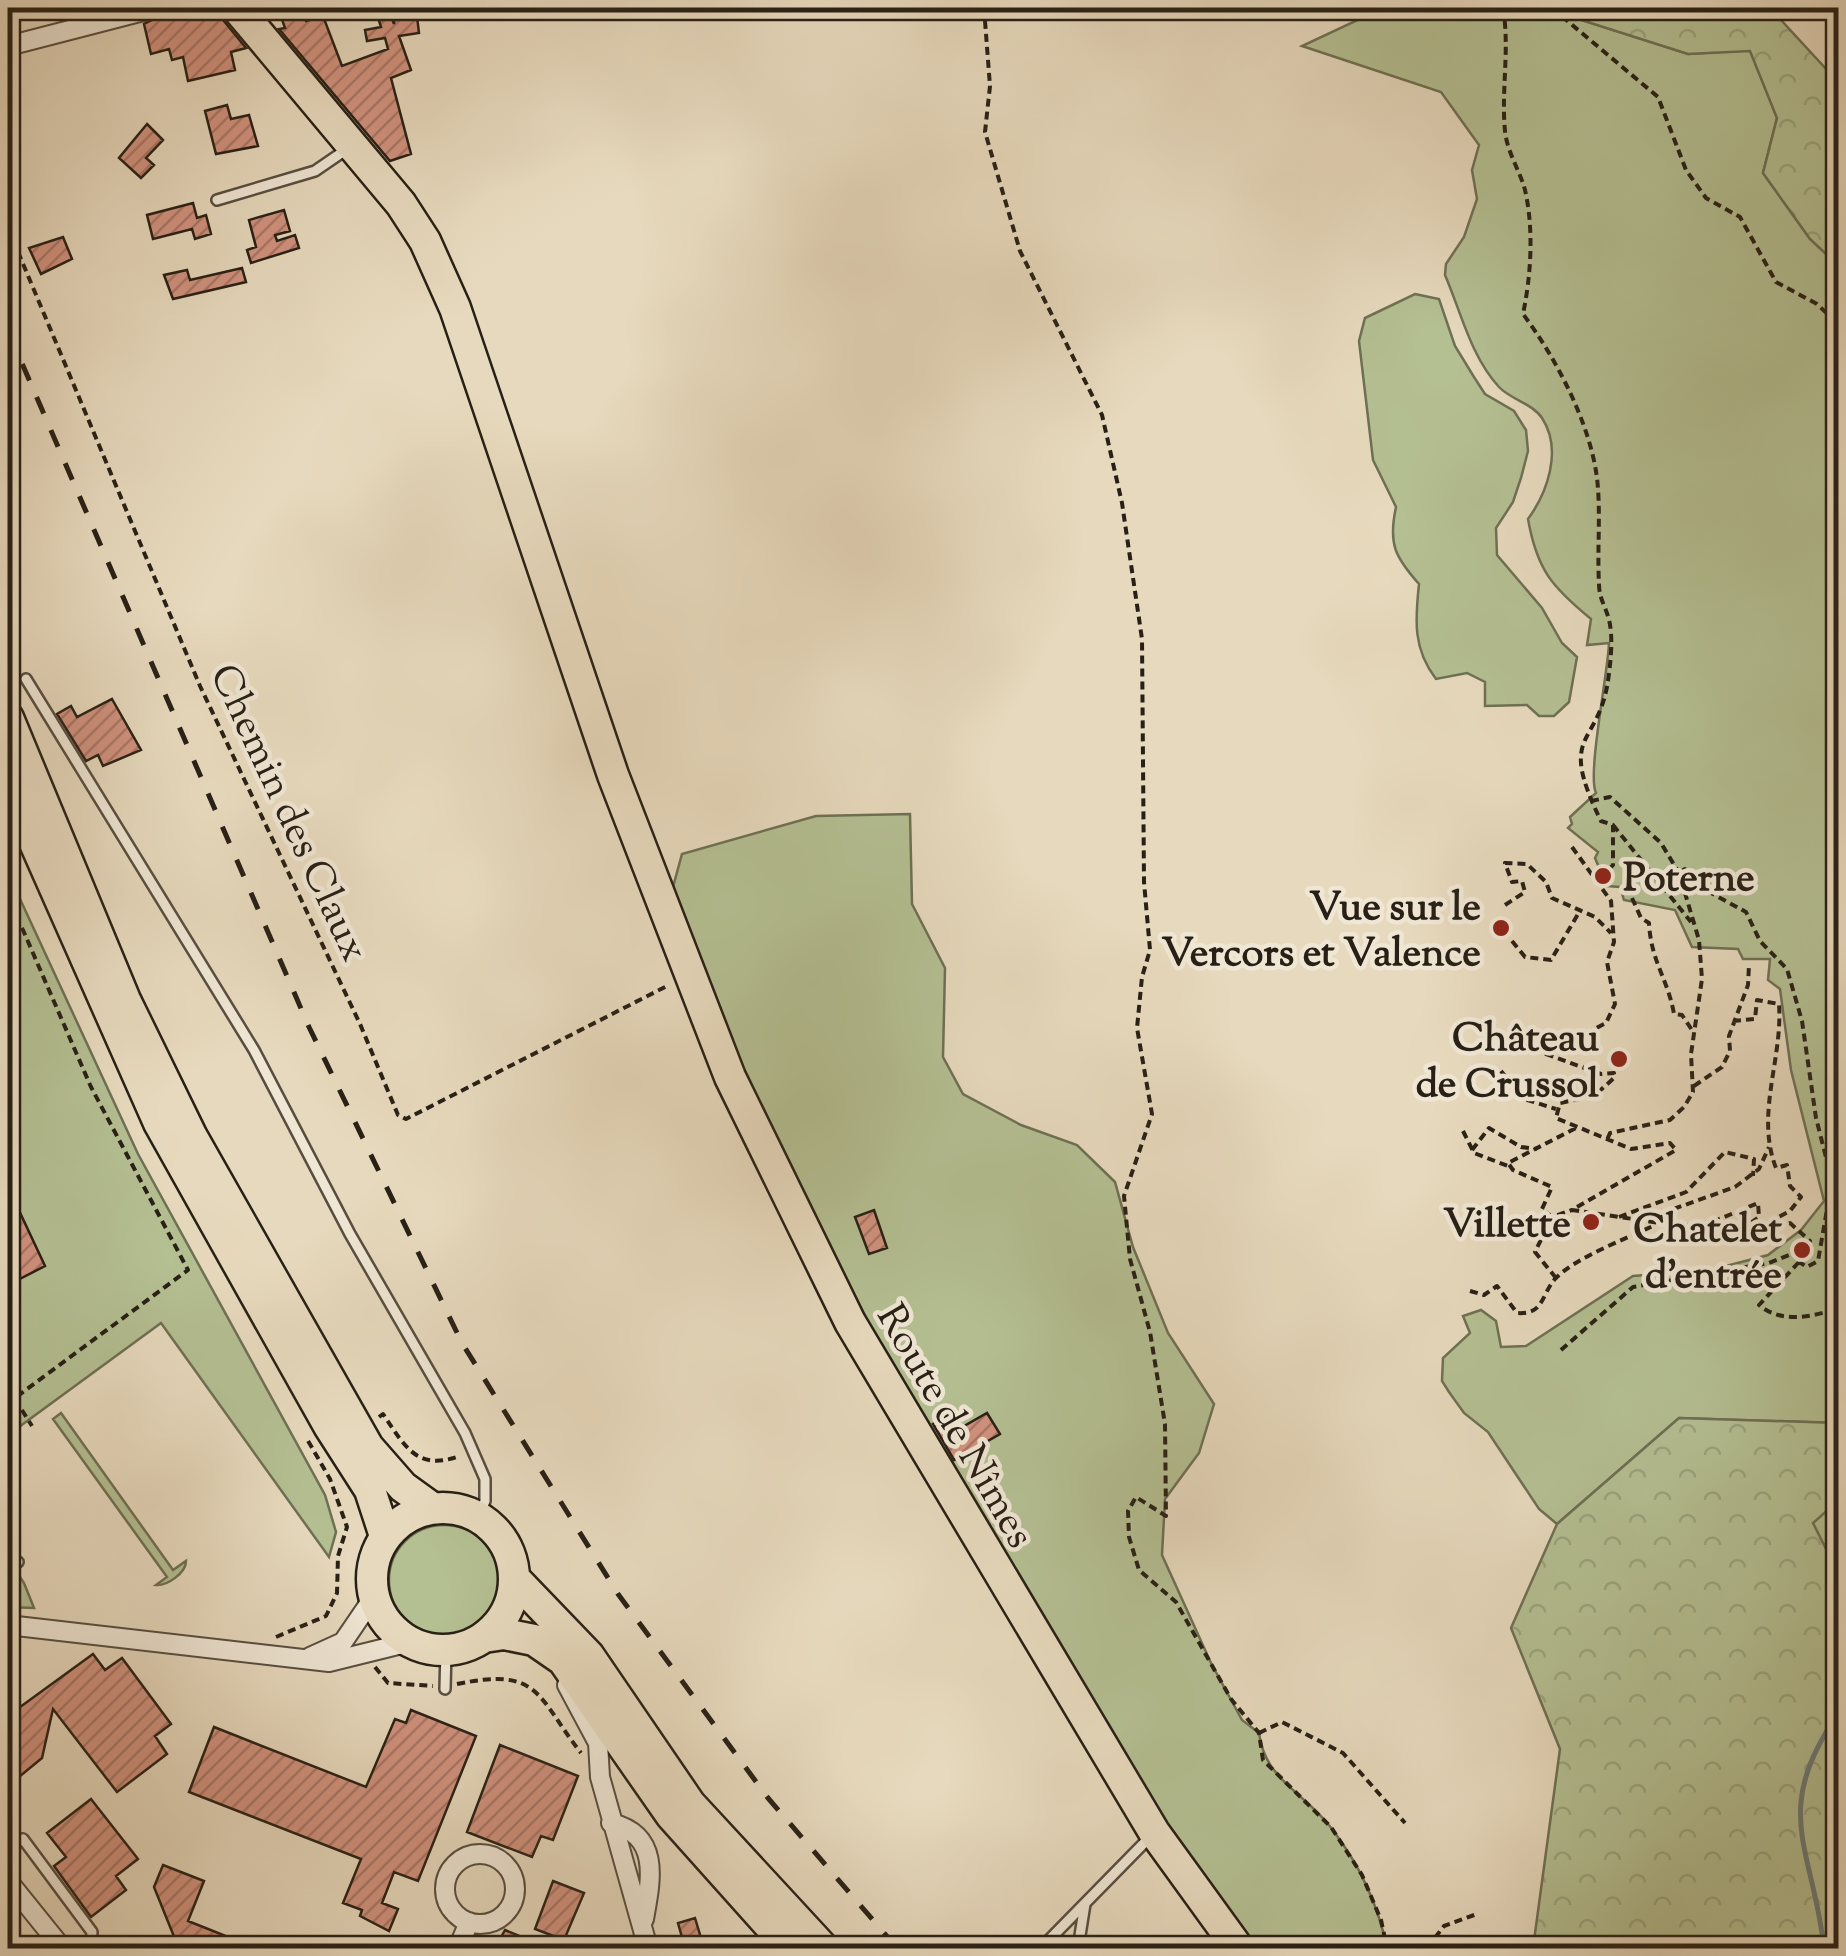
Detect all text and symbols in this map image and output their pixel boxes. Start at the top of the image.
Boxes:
street label: Chemin des Claux [193,656,381,972]
place label: Poterne [1623,852,1755,909]
marker: Poterne [1592,865,1614,887]
place label: Vue sur le Vercors et Valence [1161,881,1481,984]
marker: Vue sur le Vercors et Valence [1490,917,1512,939]
place label: Château de Crussol [1416,1012,1600,1115]
marker: Château de Crussol [1608,1048,1630,1070]
place label: Villette [1443,1198,1571,1255]
place label: Chatelet d'entrée [1633,1203,1782,1306]
marker: Villette [1580,1211,1602,1233]
marker: Chatelet d'entrée [1791,1239,1813,1261]
street label: Route de Nîmes [860,1295,1046,1560]

